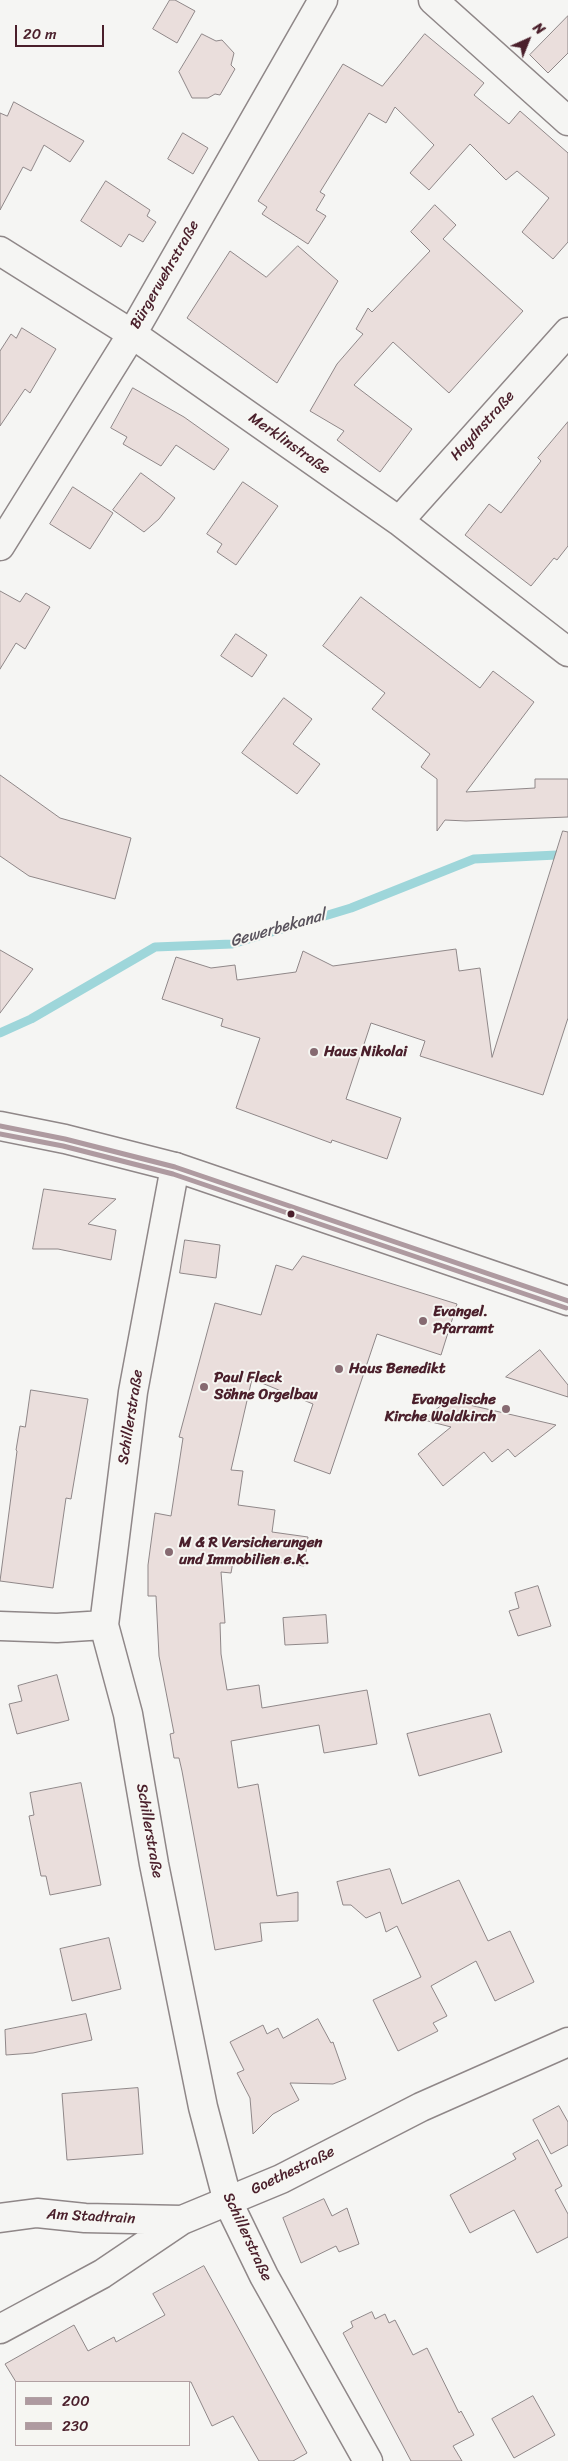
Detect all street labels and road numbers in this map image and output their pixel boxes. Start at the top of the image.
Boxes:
street label: Bürgerwehrstraße [127,218,203,332]
street label: Haydnstraße [447,388,519,464]
street label: Merklinstraße [245,409,333,479]
street label: Schillerstraße [115,1368,147,1466]
street label: Schillerstraße [132,1782,166,1880]
street label: Goethestraße [248,2143,338,2199]
street label: Schillerstraße [219,2190,275,2284]
street label: Am Stadtrain [46,2206,136,2228]

